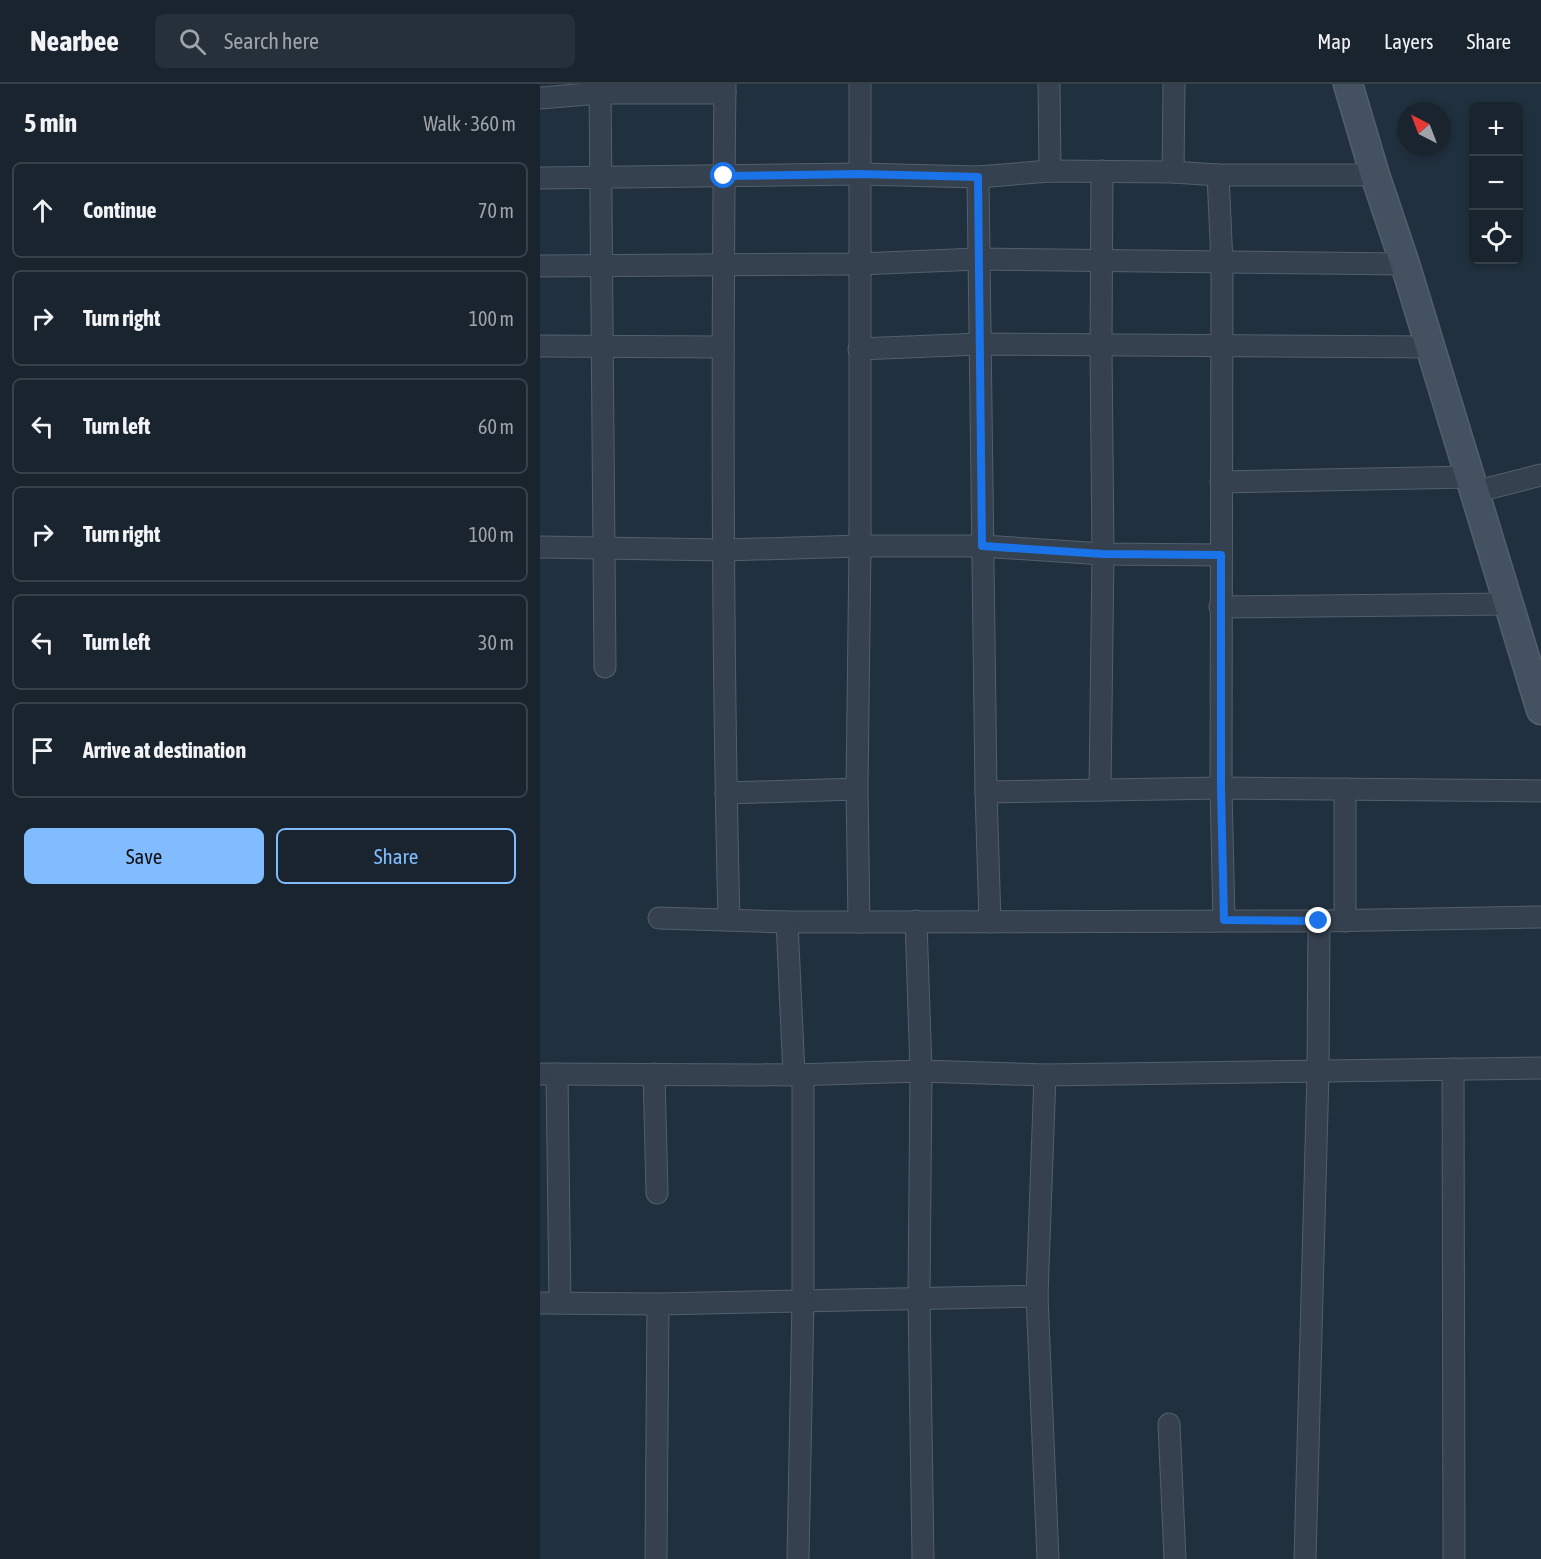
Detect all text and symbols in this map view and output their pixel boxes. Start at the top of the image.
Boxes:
search box [155,14,575,68]
text: Nearbee [30,25,119,57]
icon: search [176,25,209,58]
text: Search here [224,28,319,54]
text: Map [1317,29,1351,53]
text: Layers [1384,29,1434,53]
text: Share [1467,29,1511,53]
north arrow [1397,102,1451,156]
map controls [1469,102,1523,264]
button: + [1469,102,1523,156]
text: 5 min [24,108,77,138]
text: Walk · 360 m [424,112,516,135]
button: − [1469,156,1523,210]
route start [710,162,736,188]
icon: ahead [26,194,59,227]
text: Continue [83,197,157,223]
text: 70 m [478,199,514,222]
button: locate [1469,210,1523,264]
icon: right [26,302,59,335]
text: Turn right [83,305,160,331]
text: 100 m [469,307,514,330]
icon: left [26,410,59,443]
text: Turn left [83,413,150,439]
text: 60 m [478,415,514,438]
icon: right [26,518,59,551]
text: Turn right [83,521,160,547]
text: 100 m [469,523,514,546]
icon: left [26,626,59,659]
text: Turn left [83,629,150,655]
text: 30 m [478,631,514,654]
icon: arrive [26,734,59,767]
text: Arrive at destination [83,737,246,763]
button: Save [24,828,264,884]
button: Share [276,828,516,884]
route end [1305,907,1331,933]

